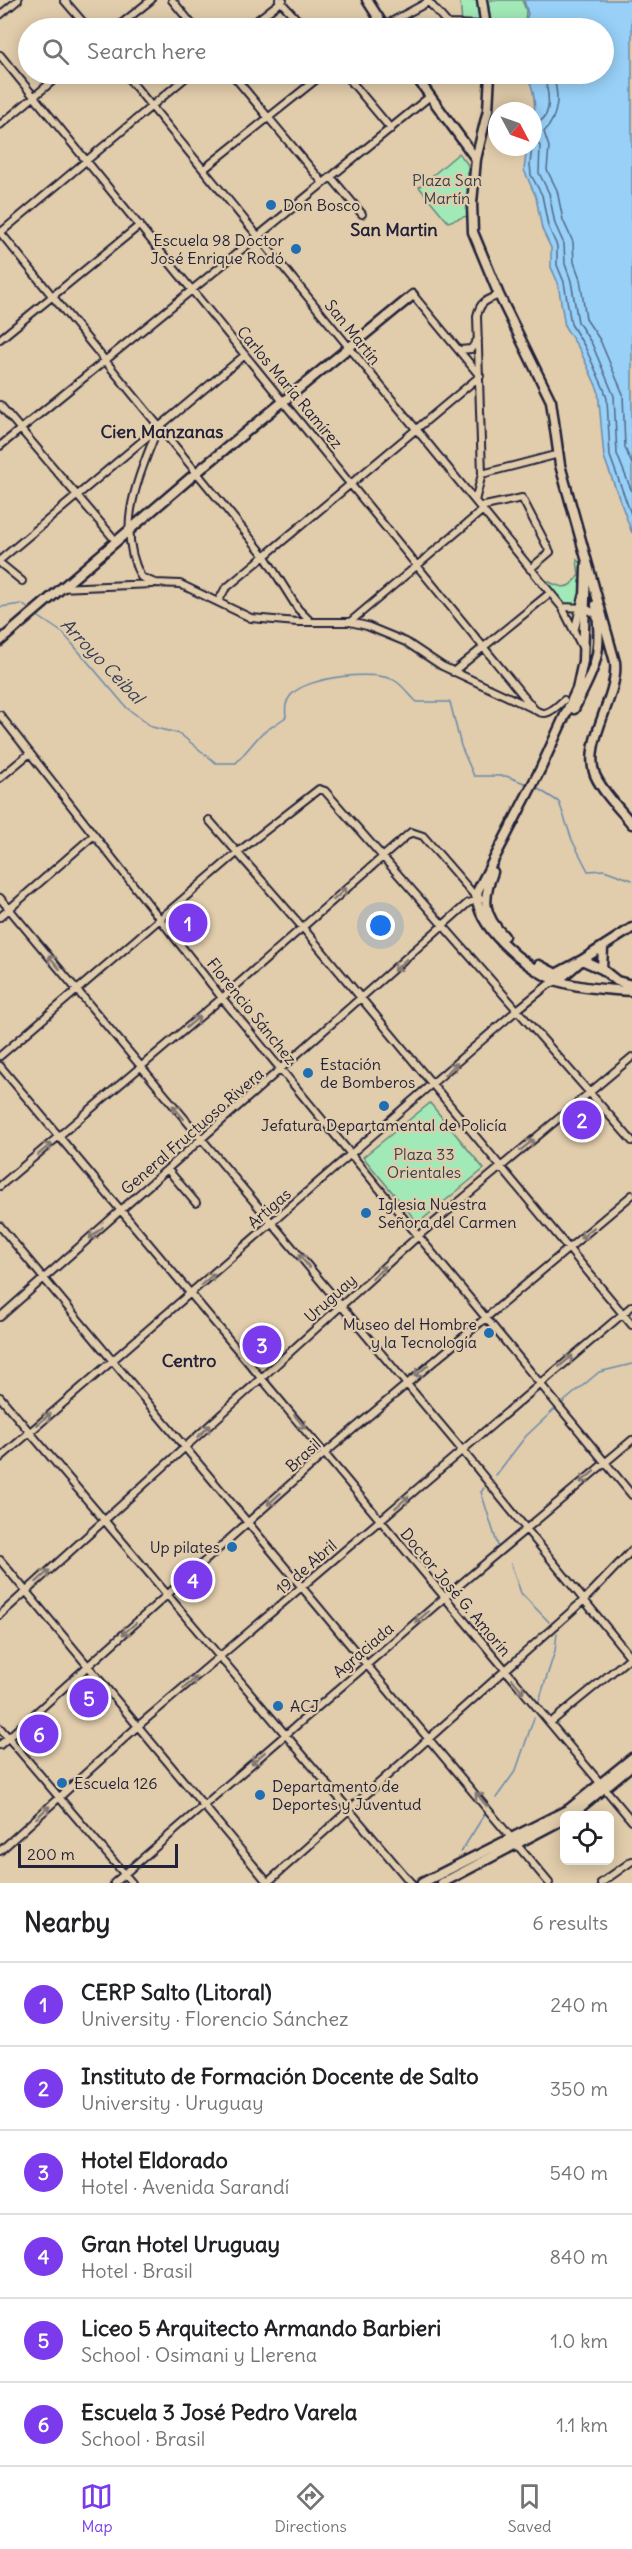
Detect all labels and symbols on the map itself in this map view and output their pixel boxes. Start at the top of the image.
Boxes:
north arrow [488,102,542,156]
park label: Plaza San Martín [412,170,482,208]
place label: Don Bosco [283,195,360,215]
marker: Don Bosco [264,198,278,212]
district label: San Martin [350,218,438,241]
place label: Escuela 98 Doctor José Enrique Rodó [151,230,284,268]
marker: Escuela 98 Doctor José Enrique Rodó [289,242,303,256]
street label: San Martín [321,295,385,369]
street label: Carlos María Ramírez [233,322,347,453]
district label: Cien Manzanas [100,420,224,443]
water label: Arroyo Ceibal [56,613,151,710]
one-way arrow [332,887,347,901]
pin: 1 [168,900,207,946]
your location [366,911,395,940]
street label: Florencio Sánchez [203,954,301,1068]
one-way arrow [47,955,61,970]
one-way arrow [392,959,408,972]
one-way arrow [185,1015,200,1029]
place label: Estación de Bomberos [320,1054,415,1092]
one-way arrow [443,1062,458,1076]
street label: General Fructuoso Rivera [117,1064,267,1198]
marker: Estación de Bomberos [301,1066,315,1080]
pin: 2 [562,1098,602,1142]
marker: Jefatura Departamental de Policía [377,1099,391,1113]
one-way arrow [171,1105,185,1120]
place label: Jefatura Departamental de Policía [261,1115,507,1135]
one-way arrow [519,1138,534,1152]
one-way arrow [37,1142,53,1155]
park label: Plaza 33 Orientales [387,1144,461,1182]
street label: Artigas [243,1184,295,1232]
place label: Iglesia Nuestra Señora del Carmen [378,1194,516,1232]
marker: Iglesia Nuestra Señora del Carmen [359,1206,373,1220]
one-way arrow [89,1226,104,1240]
one-way arrow [579,1226,595,1239]
one-way arrow [297,1254,311,1269]
one-way arrow [371,1265,386,1279]
street label: Uruguay [300,1270,360,1326]
one-way arrow [200,1272,215,1286]
place label: Museo del Hombre y la Tecnología [343,1314,477,1352]
pin: 3 [242,1322,282,1368]
marker: Museo del Hombre y la Tecnología [482,1326,496,1340]
district label: Centro [162,1349,216,1372]
one-way arrow [558,1354,573,1368]
one-way arrow [413,1364,429,1377]
one-way arrow [36,1413,52,1426]
one-way arrow [293,1414,307,1429]
one-way arrow [196,1424,211,1438]
street label: Brasil [281,1434,325,1476]
one-way arrow [579,1471,595,1484]
one-way arrow [267,1492,282,1506]
one-way arrow [394,1495,409,1509]
street label: Doctor José G. Amorín [396,1524,516,1660]
street label: 19 de Abril [272,1535,340,1599]
place label: Up pilates [150,1537,220,1557]
marker: Up pilates [225,1540,239,1554]
pin: 4 [174,1558,212,1602]
one-way arrow [36,1569,51,1583]
one-way arrow [415,1610,430,1624]
street label: Agraciada [329,1618,397,1682]
one-way arrow [122,1622,137,1636]
pin: 5 [70,1676,109,1720]
one-way arrow [181,1677,197,1690]
one-way arrow [511,1678,525,1693]
place label: ACJ [290,1696,319,1716]
marker: ACJ [271,1699,285,1713]
pin: 6 [20,1712,58,1756]
one-way arrow [251,1751,266,1765]
place label: Escuela 126 [74,1773,158,1793]
marker: Escuela 126 [55,1776,69,1790]
place label: Departamento de Deportes y Juventud [272,1776,421,1814]
marker: Departamento de Deportes y Juventud [253,1788,267,1802]
one-way arrow [474,1791,487,1807]
one-way arrow [35,1805,50,1819]
scale bar [18,1841,178,1868]

